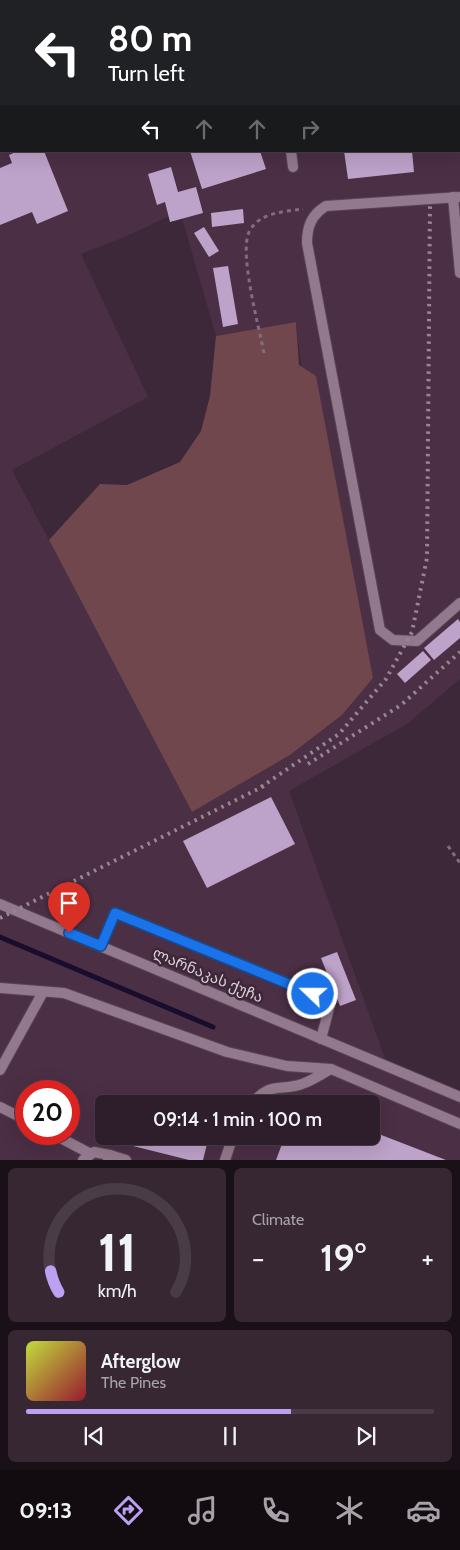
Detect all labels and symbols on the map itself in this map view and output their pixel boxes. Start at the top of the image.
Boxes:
pin [48,882,90,933]
street label: ლარნაკას ქუჩა [150,944,266,1006]
position arrow [286,967,338,1019]
speed limit sign: 20 [15,1080,80,1145]

